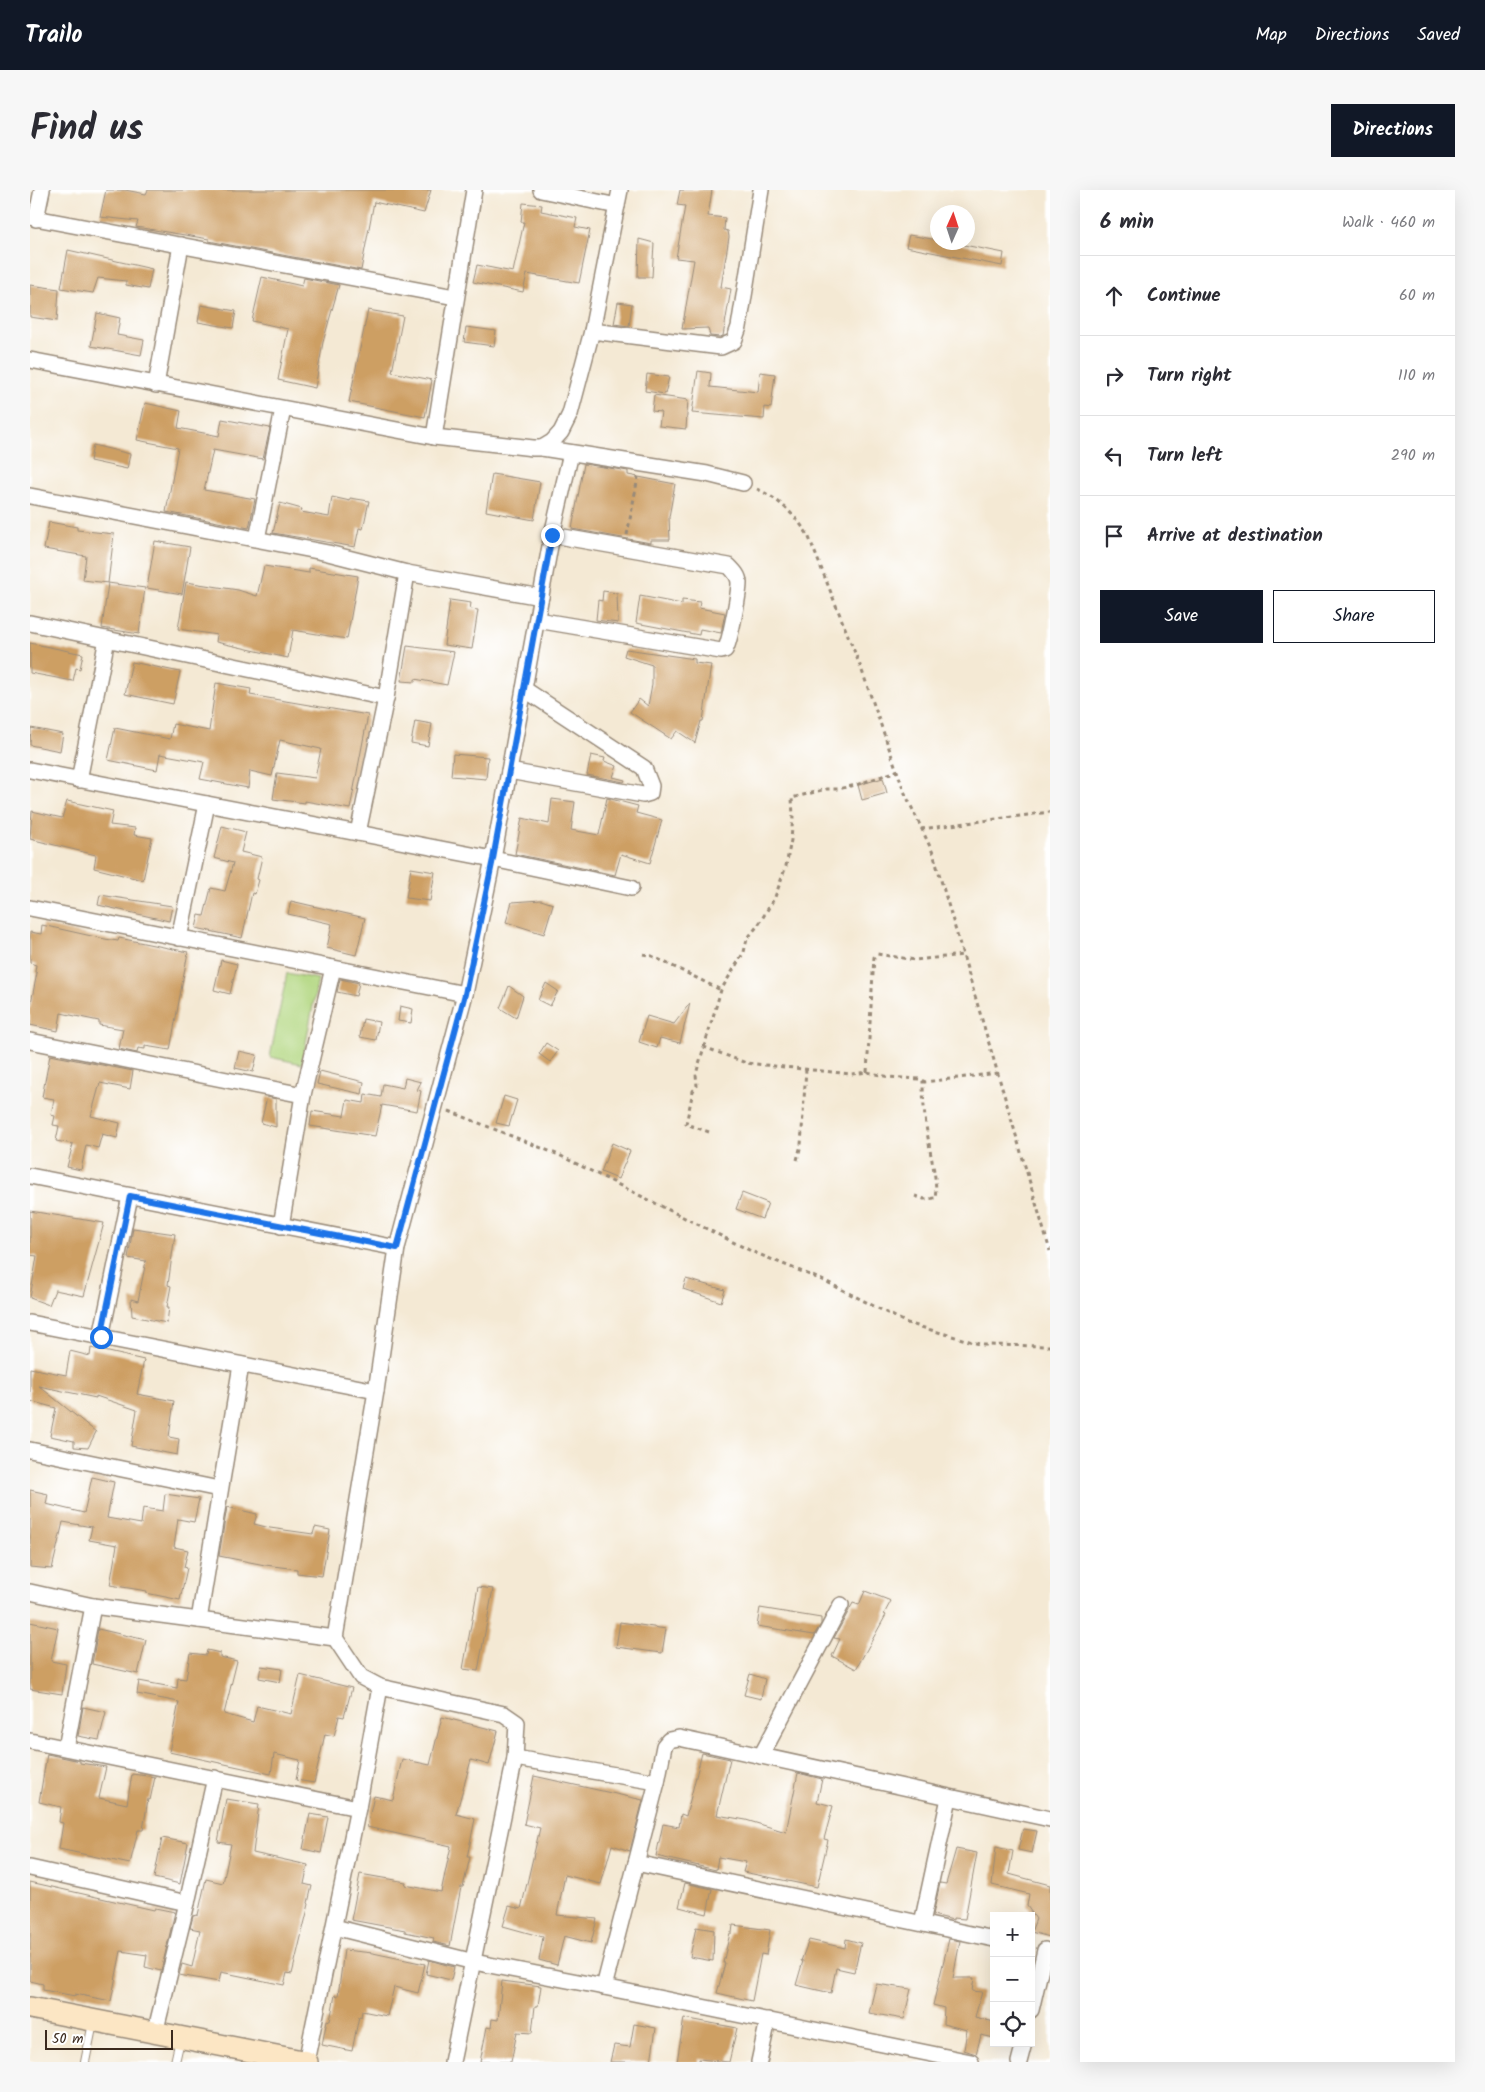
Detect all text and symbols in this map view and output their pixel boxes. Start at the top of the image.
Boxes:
text: Trailo [25,16,83,55]
text: Map [1255,21,1287,50]
text: Directions [1315,21,1389,50]
text: Saved [1417,21,1460,50]
text: Find us [30,102,143,158]
button: Directions [1331,104,1455,157]
north arrow [930,205,975,250]
text: 6 min [1100,206,1154,239]
text: Walk · 460 m [1342,210,1435,235]
text: Continue [1147,281,1220,311]
icon: ahead [1100,282,1128,310]
text: 60 m [1399,283,1435,308]
text: Turn right [1147,361,1232,391]
icon: right [1100,362,1128,390]
text: 110 m [1398,363,1435,388]
text: Turn left [1147,441,1222,471]
icon: left [1100,442,1128,470]
text: 290 m [1391,443,1435,468]
text: Arrive at destination [1147,521,1323,551]
icon: arrive [1100,522,1128,550]
route end [541,524,564,547]
button: Save [1100,590,1263,643]
button: Share [1273,590,1435,643]
route start [90,1326,113,1349]
map controls [990,1912,1035,2047]
button: + [990,1912,1035,1957]
button: − [990,1957,1035,2002]
button: locate [990,2002,1035,2047]
scale bar [45,2027,172,2050]
text: 50 m [52,2028,83,2050]

